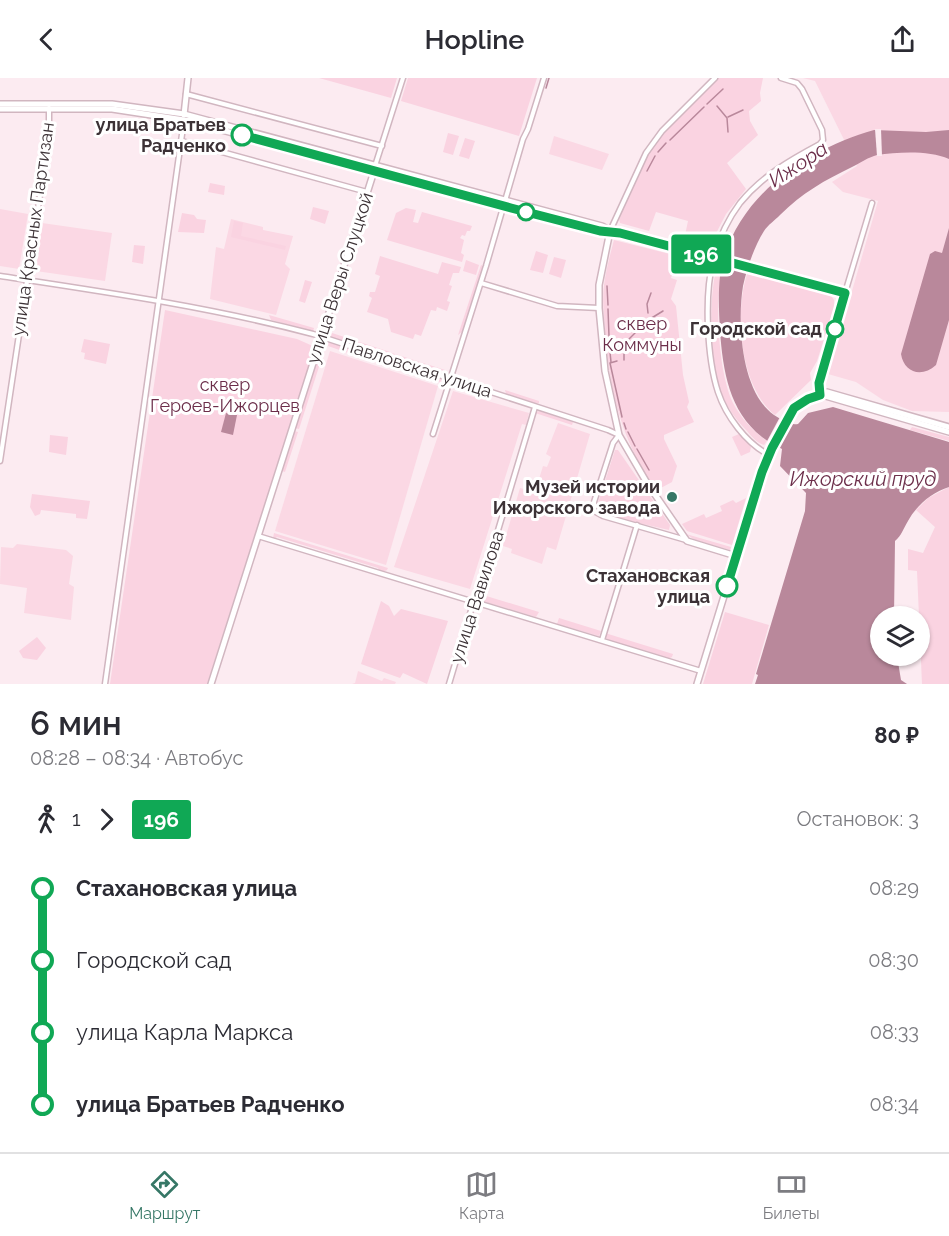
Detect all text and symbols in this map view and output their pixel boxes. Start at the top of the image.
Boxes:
icon: back [30,23,63,56]
icon: share [886,23,919,56]
text: Hopline [425,24,524,55]
place label: улица Братьев Радченко [96,114,226,156]
street label: улица Красных Партизан [7,121,58,337]
marker: улица Братьев Радченко [231,124,253,146]
water label: Ижора [764,136,832,192]
street label: улица Веры Слуцкой [302,189,377,366]
unlabelled marker [517,203,535,221]
line badge: 196 [666,234,736,273]
text: 196 [683,242,719,267]
park label: сквер Коммуны [602,313,682,355]
place label: Городской сад [690,318,822,339]
marker: Городской сад [826,320,844,338]
street label: Павловская улица [340,333,495,402]
park label: сквер Героев-Ижорцев [150,374,300,416]
water label: Ижорский пруд [790,467,936,491]
place label: Музей истории Ижорского завода [493,476,660,518]
marker: Музей истории Ижорского завода [665,490,679,504]
street label: улица Вавилова [445,528,508,666]
place label: Стахановская улица [586,565,710,607]
marker: Стахановская улица [716,575,738,597]
map controls [870,606,930,666]
button: layers [870,606,930,666]
text: 6 мин [30,704,122,743]
text: 80 ₽ [874,722,919,748]
text: 08:28 – 08:34 · Автобус [30,746,243,770]
icon: walk [30,803,63,836]
icon: forward [90,803,123,836]
text: 1 [72,807,81,831]
text: 196 [144,807,179,832]
text: Остановок: 3 [797,807,919,831]
text: Стахановская улица [76,875,297,901]
text: 08:29 [869,876,919,900]
text: Городской сад [76,947,231,973]
text: 08:30 [868,948,919,972]
text: улица Карла Маркса [76,1019,293,1045]
text: 08:33 [870,1020,919,1044]
text: улица Братьев Радченко [76,1091,345,1117]
text: 08:34 [870,1092,919,1116]
tab: Маршрут [129,1168,201,1223]
tab: Карта [459,1168,504,1223]
tab: Билеты [763,1168,820,1223]

